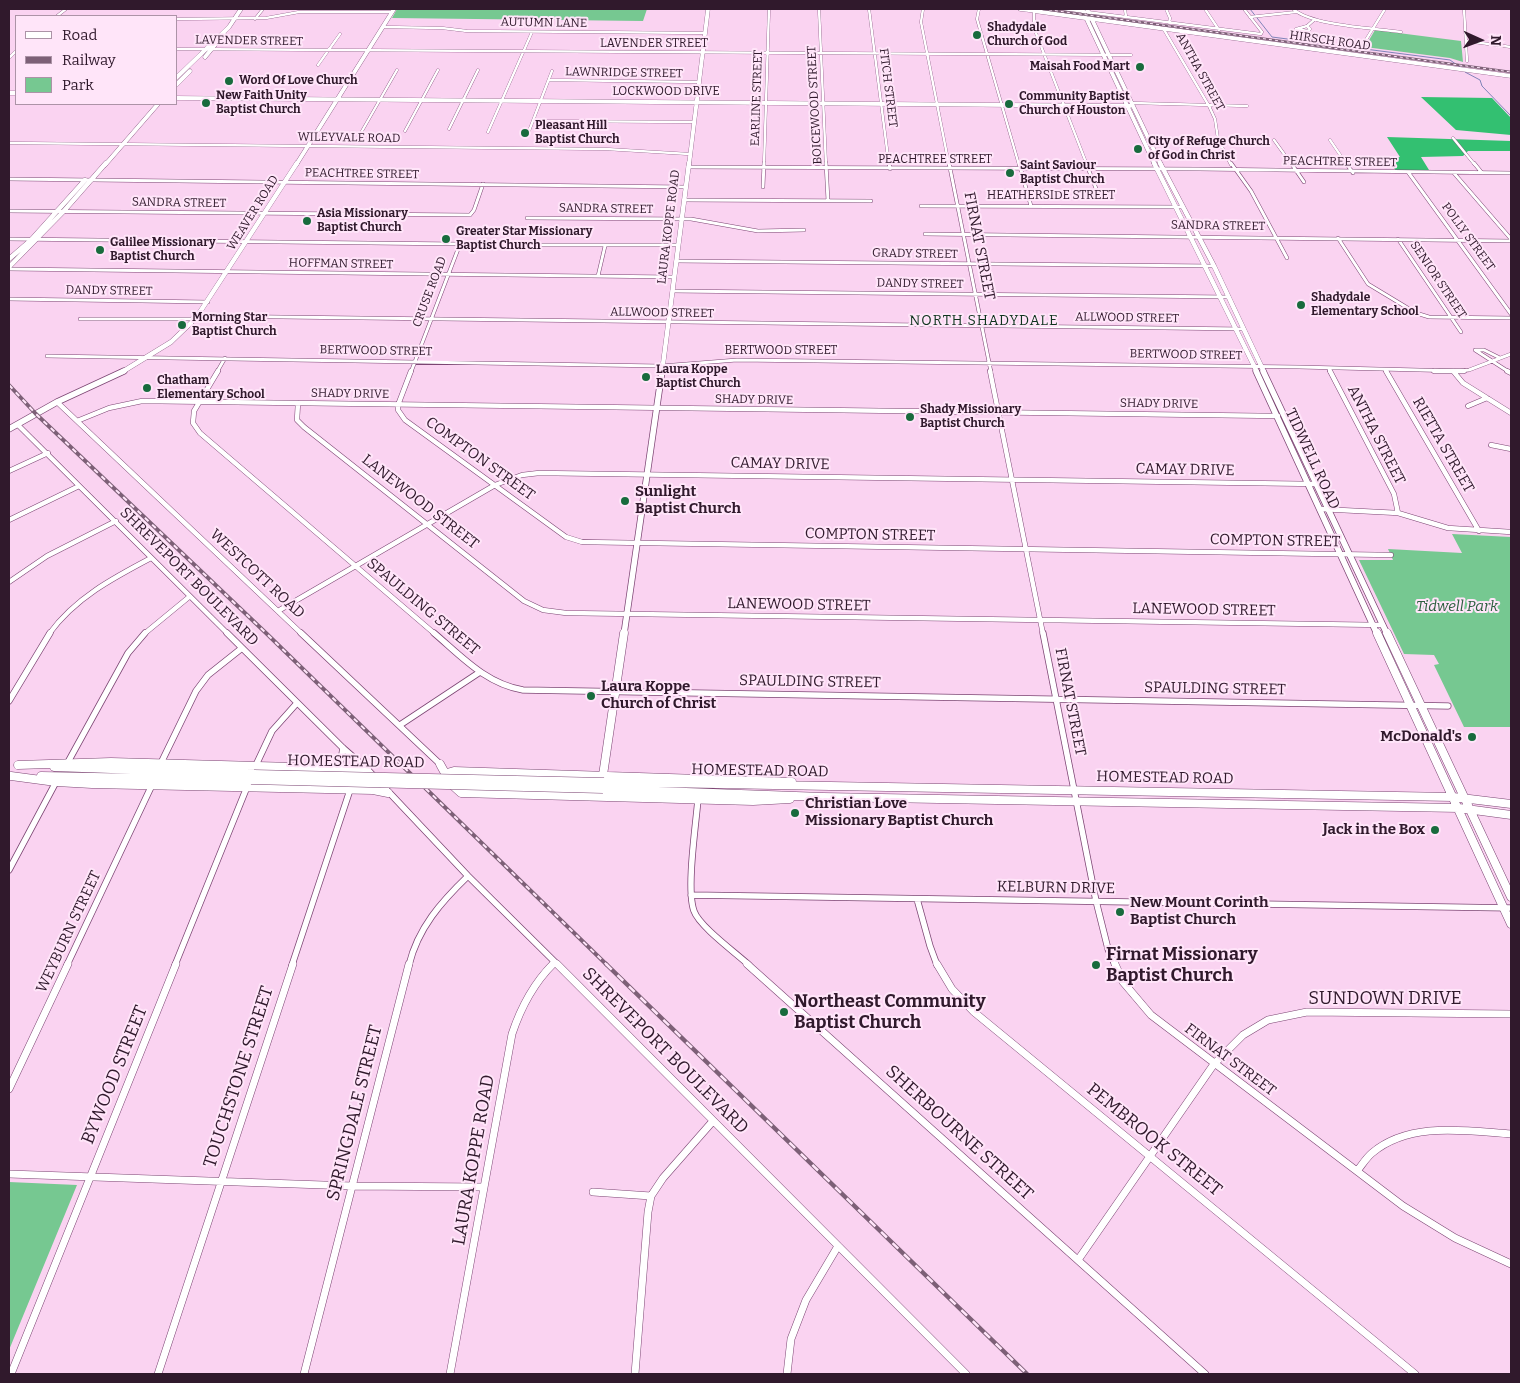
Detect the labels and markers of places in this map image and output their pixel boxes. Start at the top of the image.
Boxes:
place label: Shadydale Church of God [987,21,1067,49]
marker: Shadydale Church of God [971,29,983,41]
place label: Maisah Food Mart [1030,60,1130,74]
marker: Maisah Food Mart [1134,61,1146,73]
place label: Word Of Love Church [239,74,358,88]
marker: Word Of Love Church [223,75,235,87]
place label: New Faith Unity Baptist Church [216,89,307,117]
place label: Community Baptist Church of Houston [1019,90,1130,118]
marker: New Faith Unity Baptist Church [200,97,212,109]
marker: Community Baptist Church of Houston [1003,98,1015,110]
place label: Pleasant Hill Baptist Church [535,119,620,147]
marker: Pleasant Hill Baptist Church [519,127,531,139]
place label: City of Refuge Church of God in Christ [1148,135,1270,163]
marker: City of Refuge Church of God in Christ [1132,143,1144,155]
place label: Saint Saviour Baptist Church [1020,159,1105,187]
marker: Saint Saviour Baptist Church [1004,167,1016,179]
place label: Asia Missionary Baptist Church [317,207,408,235]
marker: Asia Missionary Baptist Church [301,215,313,227]
place label: Greater Star Missionary Baptist Church [456,225,592,253]
marker: Greater Star Missionary Baptist Church [440,233,452,245]
place label: Galilee Missionary Baptist Church [110,236,216,264]
marker: Galilee Missionary Baptist Church [94,244,106,256]
place label: Shadydale Elementary School [1311,291,1419,319]
marker: Shadydale Elementary School [1295,299,1307,311]
place label: Morning Star Baptist Church [192,311,277,339]
marker: Morning Star Baptist Church [176,319,188,331]
place label: Laura Koppe Baptist Church [656,363,741,391]
marker: Laura Koppe Baptist Church [640,371,652,383]
place label: Chatham Elementary School [157,374,265,402]
marker: Chatham Elementary School [141,382,153,394]
place label: Shady Missionary Baptist Church [920,403,1021,431]
marker: Shady Missionary Baptist Church [904,411,916,423]
place label: Sunlight Baptist Church [635,483,741,518]
marker: Sunlight Baptist Church [619,495,631,507]
place label: Laura Koppe Church of Christ [601,678,716,713]
marker: Laura Koppe Church of Christ [585,690,597,702]
place label: McDonald's [1380,728,1462,746]
marker: McDonald's [1466,731,1478,743]
place label: Christian Love Missionary Baptist Church [805,795,993,830]
marker: Christian Love Missionary Baptist Church [789,807,801,819]
place label: Jack in the Box [1323,821,1425,839]
marker: Jack in the Box [1429,824,1441,836]
place label: New Mount Corinth Baptist Church [1130,894,1269,929]
marker: New Mount Corinth Baptist Church [1114,906,1126,918]
place label: Firnat Missionary Baptist Church [1106,944,1258,986]
marker: Firnat Missionary Baptist Church [1090,959,1102,971]
place label: Northeast Community Baptist Church [794,991,986,1034]
marker: Northeast Community Baptist Church [778,1006,790,1018]

